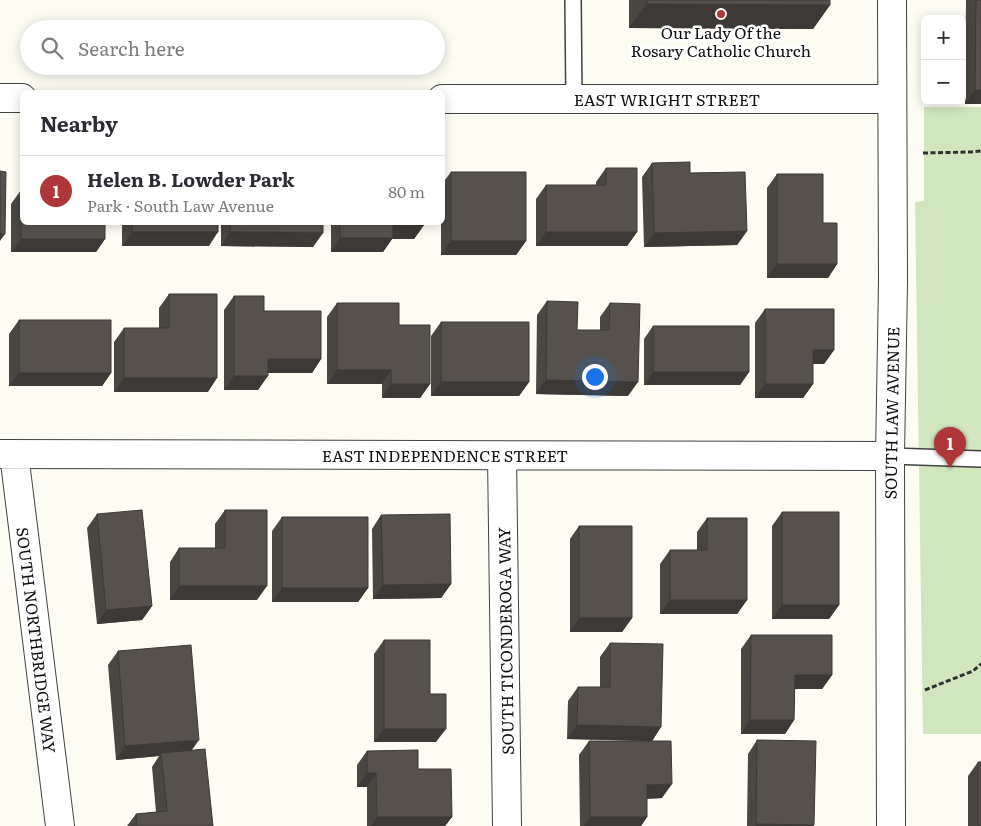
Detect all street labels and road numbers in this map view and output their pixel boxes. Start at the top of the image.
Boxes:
street label: EAST WRIGHT STREET [574,87,761,111]
street label: SOUTH LAW AVENUE [877,326,905,500]
street label: EAST INDEPENDENCE STREET [322,443,568,467]
street label: SOUTH NORTHBRIDGE WAY [11,526,63,755]
street label: SOUTH TICONDEROGA WAY [491,526,519,755]

